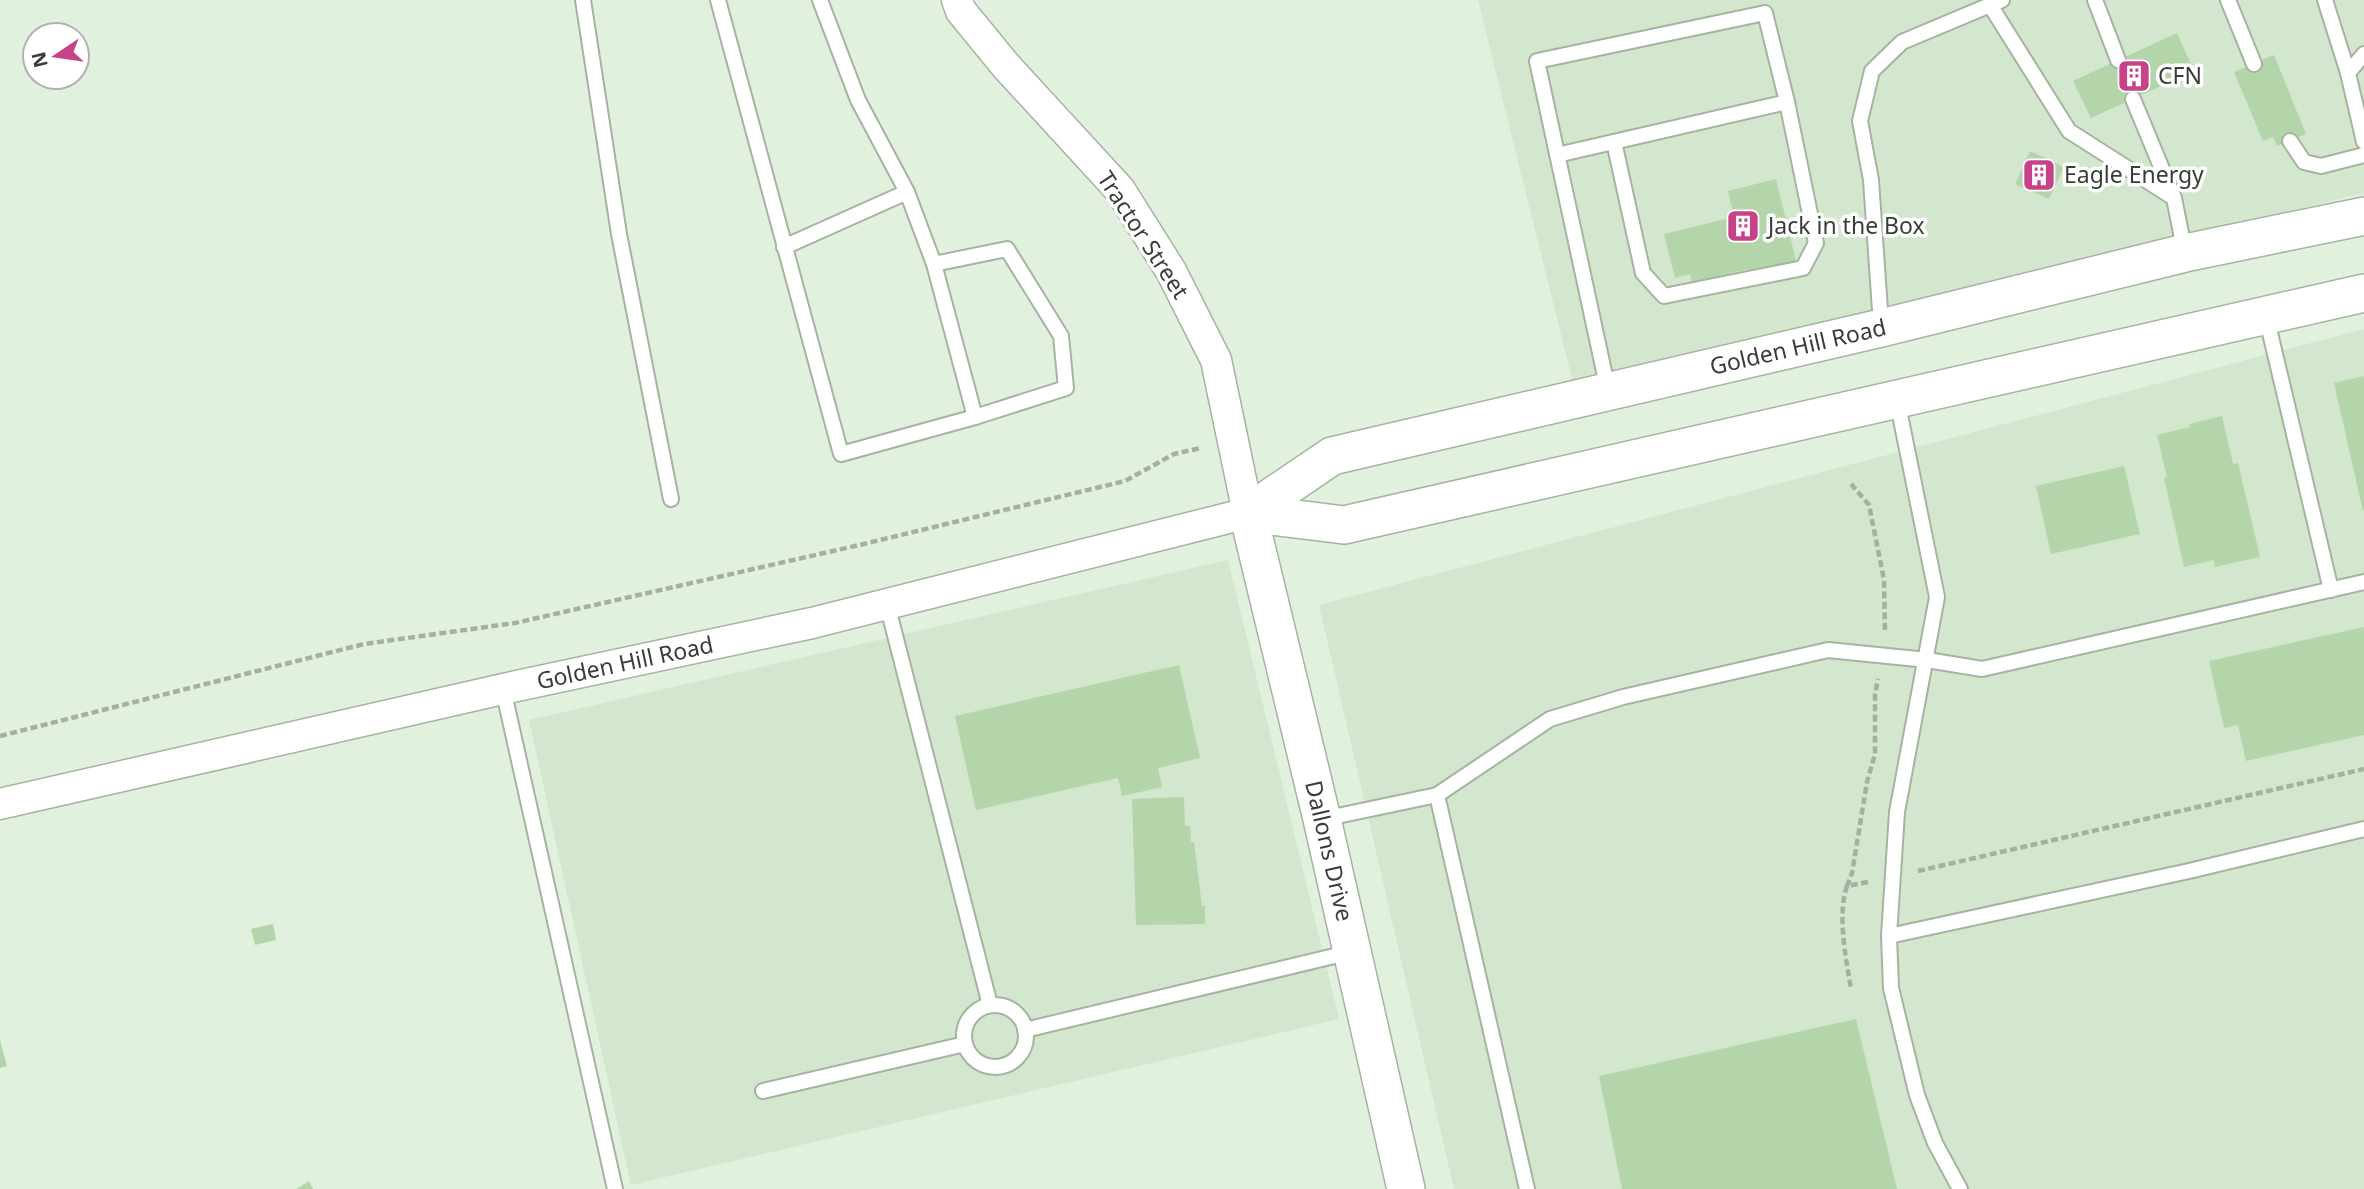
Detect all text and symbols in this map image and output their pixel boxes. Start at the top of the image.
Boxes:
north arrow [21,21,91,91]
text: N [25,49,54,70]
building icon: CFN [2115,57,2153,95]
place label: CFN [2158,59,2202,91]
building icon: Eagle Energy [2020,156,2058,194]
place label: Eagle Energy [2064,158,2204,190]
street label: Tractor Street [1091,164,1197,305]
building icon: Jack in the Box [1724,207,1762,245]
place label: Jack in the Box [1766,209,1925,241]
street label: Golden Hill Road [1706,310,1889,382]
street label: Golden Hill Road [533,628,716,696]
street label: Dallons Drive [1298,777,1362,924]

